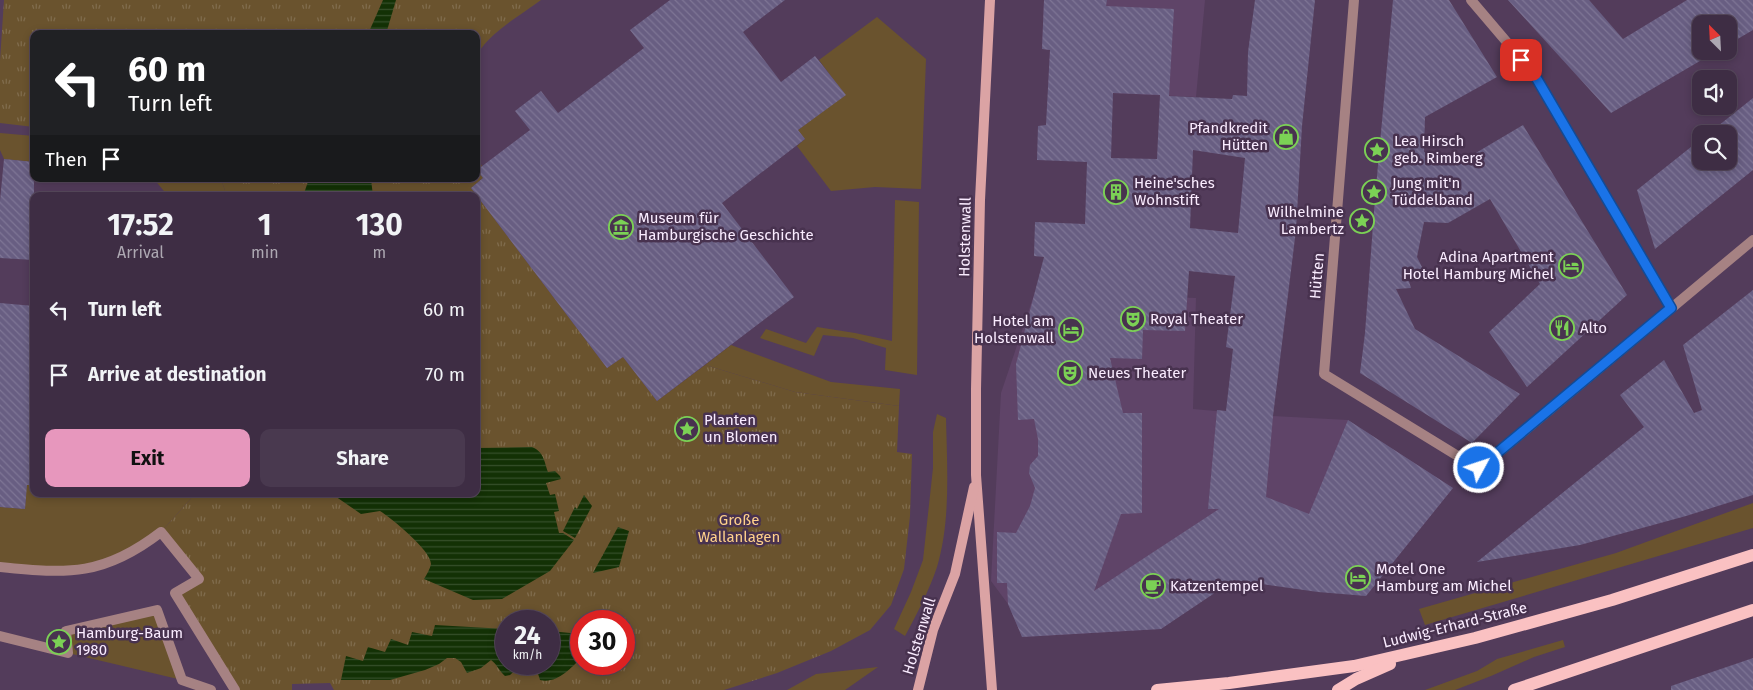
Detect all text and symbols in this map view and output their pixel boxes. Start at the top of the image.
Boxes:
north arrow [1692,15,1738,60]
map controls [1692,15,1737,170]
pin [1500,39,1542,81]
icon: arrive [1507,46,1535,74]
text: 60 m [128,48,206,90]
icon: left [45,50,110,115]
button: sound [1692,70,1737,115]
text: Turn left [128,90,212,117]
place label: Pfandkredit Hütten [1189,119,1269,154]
shop icon: Pfandkredit Hütten [1273,124,1299,150]
button: search [1692,125,1737,170]
place label: Lea Hirsch geb. Rimberg [1394,132,1483,167]
place icon: Lea Hirsch geb. Rimberg [1364,137,1390,163]
icon: arrive [97,145,125,173]
text: Then [45,148,87,171]
place label: Heine'sches Wohnstift [1134,174,1215,209]
place label: Jung mit'n Tüddelband [1392,174,1473,209]
building icon: Heine'sches Wohnstift [1103,179,1129,205]
place icon: Jung mit'n Tüddelband [1361,179,1387,205]
street label: Holstenwall [955,196,975,277]
place label: Wilhelmine Lambertz [1268,203,1344,238]
text: 17:52 [107,207,174,243]
text: 1 [258,207,272,243]
text: 130 [356,207,403,243]
place icon: Wilhelmine Lambertz [1349,208,1375,234]
place label: Museum für Hamburgische Geschichte [638,209,814,244]
museum icon: Museum für Hamburgische Geschichte [608,214,634,240]
text: Arrival [117,243,164,262]
text: min [251,243,279,262]
text: m [372,243,386,262]
place label: Adina Apartment Hotel Hamburg Michel [1403,248,1555,283]
street label: Hütten [1306,252,1328,300]
hotel icon: Adina Apartment Hotel Hamburg Michel [1558,253,1584,279]
icon: left [45,296,73,324]
text: Turn left [88,298,162,321]
text: 60 m [423,298,465,321]
theatre icon: Royal Theater [1120,306,1146,332]
place label: Royal Theater [1150,310,1243,328]
place label: Hotel am Holstenwall [974,312,1055,347]
restaurant icon: Alto [1549,315,1575,341]
hotel icon: Hotel am Holstenwall [1058,317,1084,343]
place label: Alto [1580,319,1607,337]
theatre icon: Neues Theater [1057,360,1083,386]
icon: arrive [45,361,73,389]
text: Arrive at destination [88,363,267,386]
text: 70 m [425,363,465,386]
place label: Neues Theater [1088,364,1186,382]
place label: Planten un Blomen [704,411,778,446]
place icon: Planten un Blomen [674,416,700,442]
button: Exit [45,429,250,487]
button: Share [260,429,465,487]
position arrow [1452,441,1504,493]
park label: Große Wallanlagen [698,511,780,546]
place label: Motel One Hamburg am Michel [1376,560,1512,595]
hotel icon: Motel One Hamburg am Michel [1345,565,1371,591]
cafe icon: Katzentempel [1140,573,1166,599]
place label: Katzentempel [1170,577,1264,595]
street label: Holstenwall [899,595,939,677]
street label: Ludwig-Erhard-Straße [1381,598,1529,652]
speed limit sign: 30 [570,610,635,675]
text: 24 [514,621,541,651]
place label: Hamburg-Baum 1980 [76,624,183,659]
place icon: Hamburg-Baum 1980 [46,629,72,655]
text: km/h [513,648,542,662]

